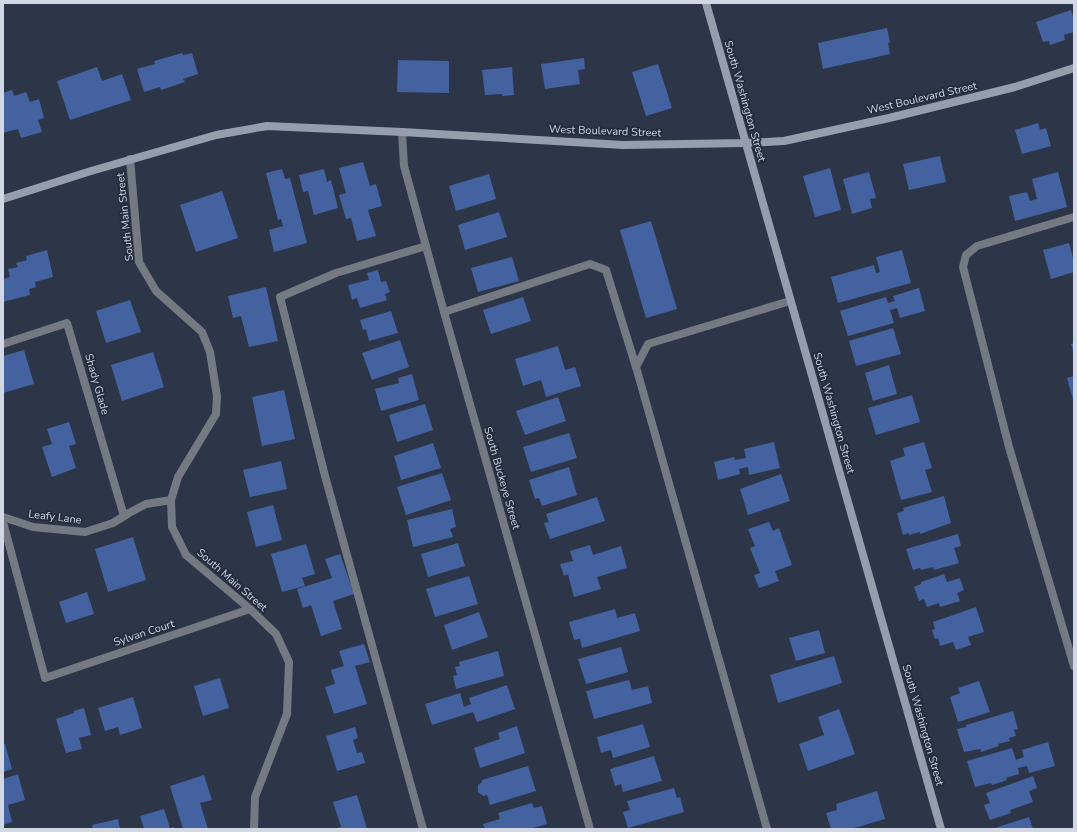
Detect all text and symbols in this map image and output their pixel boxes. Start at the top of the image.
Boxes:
street label: South Washington Street [721,39,769,163]
street label: West Boulevard Street [866,78,979,118]
street label: West Boulevard Street [549,122,662,140]
street label: South Main Street [113,172,137,262]
street label: South Washington Street [810,351,858,475]
street label: Shady Glade [81,352,113,417]
street label: South Buckeye Street [480,425,524,531]
street label: Leafy Lane [27,506,83,528]
street label: South Main Street [194,545,271,615]
street label: Sylvan Court [112,616,177,650]
street label: South Washington Street [899,663,947,787]

